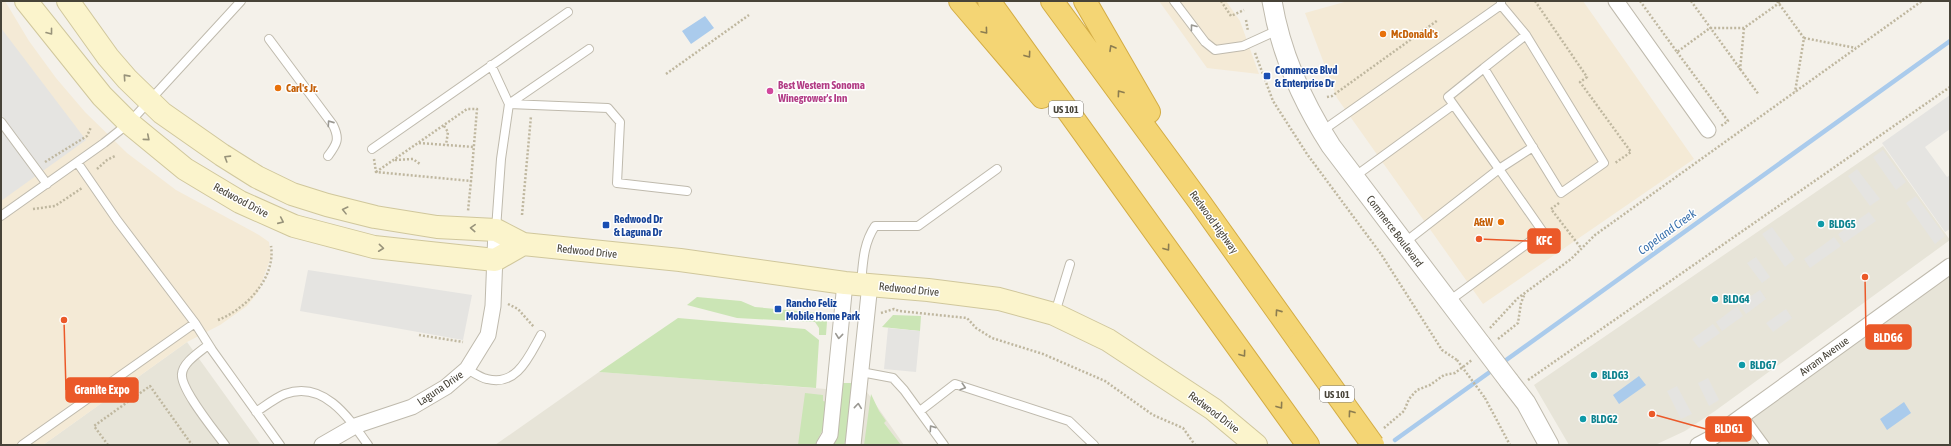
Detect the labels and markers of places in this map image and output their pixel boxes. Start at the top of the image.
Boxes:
place label: McDonald's [1391,28,1438,40]
marker: McDonald's [1378,29,1388,39]
place label: Commerce Blvd & Enterprise Dr [1275,64,1337,89]
marker: Commerce Blvd & Enterprise Dr [1262,71,1272,81]
place label: Best Western Sonoma Winegrower's Inn [777,79,865,104]
place label: Carl's Jr. [286,82,318,94]
marker: Carl's Jr. [273,83,283,93]
marker: Best Western Sonoma Winegrower's Inn [765,86,775,96]
place label: Redwood Dr & Laguna Dr [614,213,663,238]
place label: A&W [1473,216,1494,228]
marker: A&W [1496,217,1506,227]
place label: BLDG5 [1829,218,1856,230]
marker: BLDG5 [1816,219,1826,229]
marker: Redwood Dr & Laguna Dr [601,220,611,230]
callout: KFC [1528,229,1560,253]
place label: BLDG4 [1723,293,1750,305]
marker: BLDG4 [1710,294,1720,304]
place label: Rancho Feliz Mobile Home Park [786,297,860,322]
marker: Rancho Feliz Mobile Home Park [773,304,783,314]
callout: BLDG6 [1866,325,1911,349]
place label: BLDG7 [1750,359,1777,371]
marker: BLDG7 [1737,360,1747,370]
place label: BLDG3 [1602,369,1629,381]
marker: BLDG3 [1589,370,1599,380]
callout: Granite Expo [66,378,138,402]
place label: BLDG2 [1591,413,1618,425]
marker: BLDG2 [1578,414,1588,424]
callout: BLDG1 [1706,417,1751,441]

